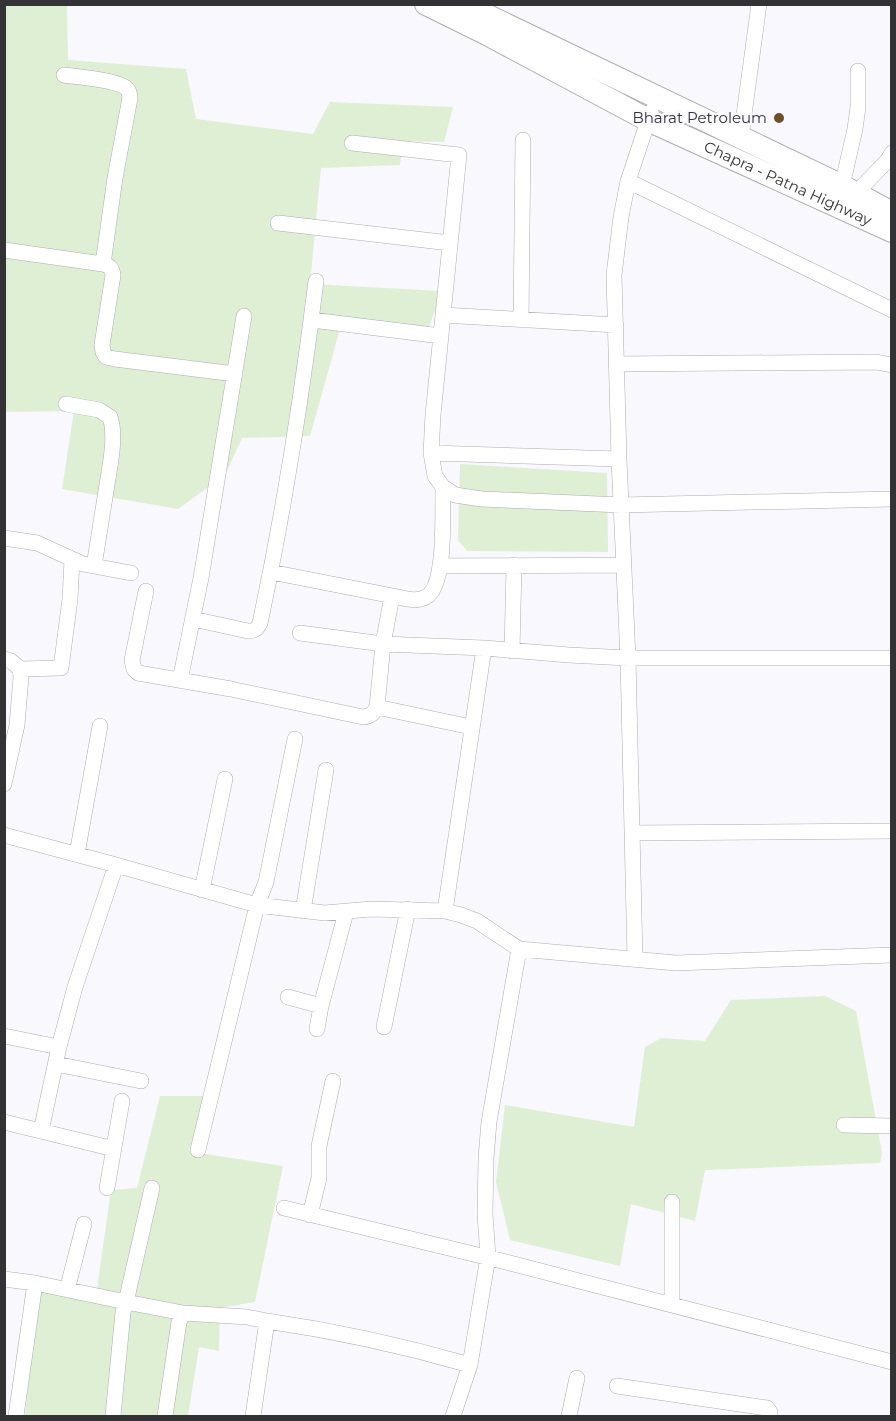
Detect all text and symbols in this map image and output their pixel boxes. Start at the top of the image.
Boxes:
place label: Bharat Petroleum [632,108,767,127]
marker: Bharat Petroleum [772,111,786,125]
street label: Chapra - Patna Highway [701,137,876,230]

